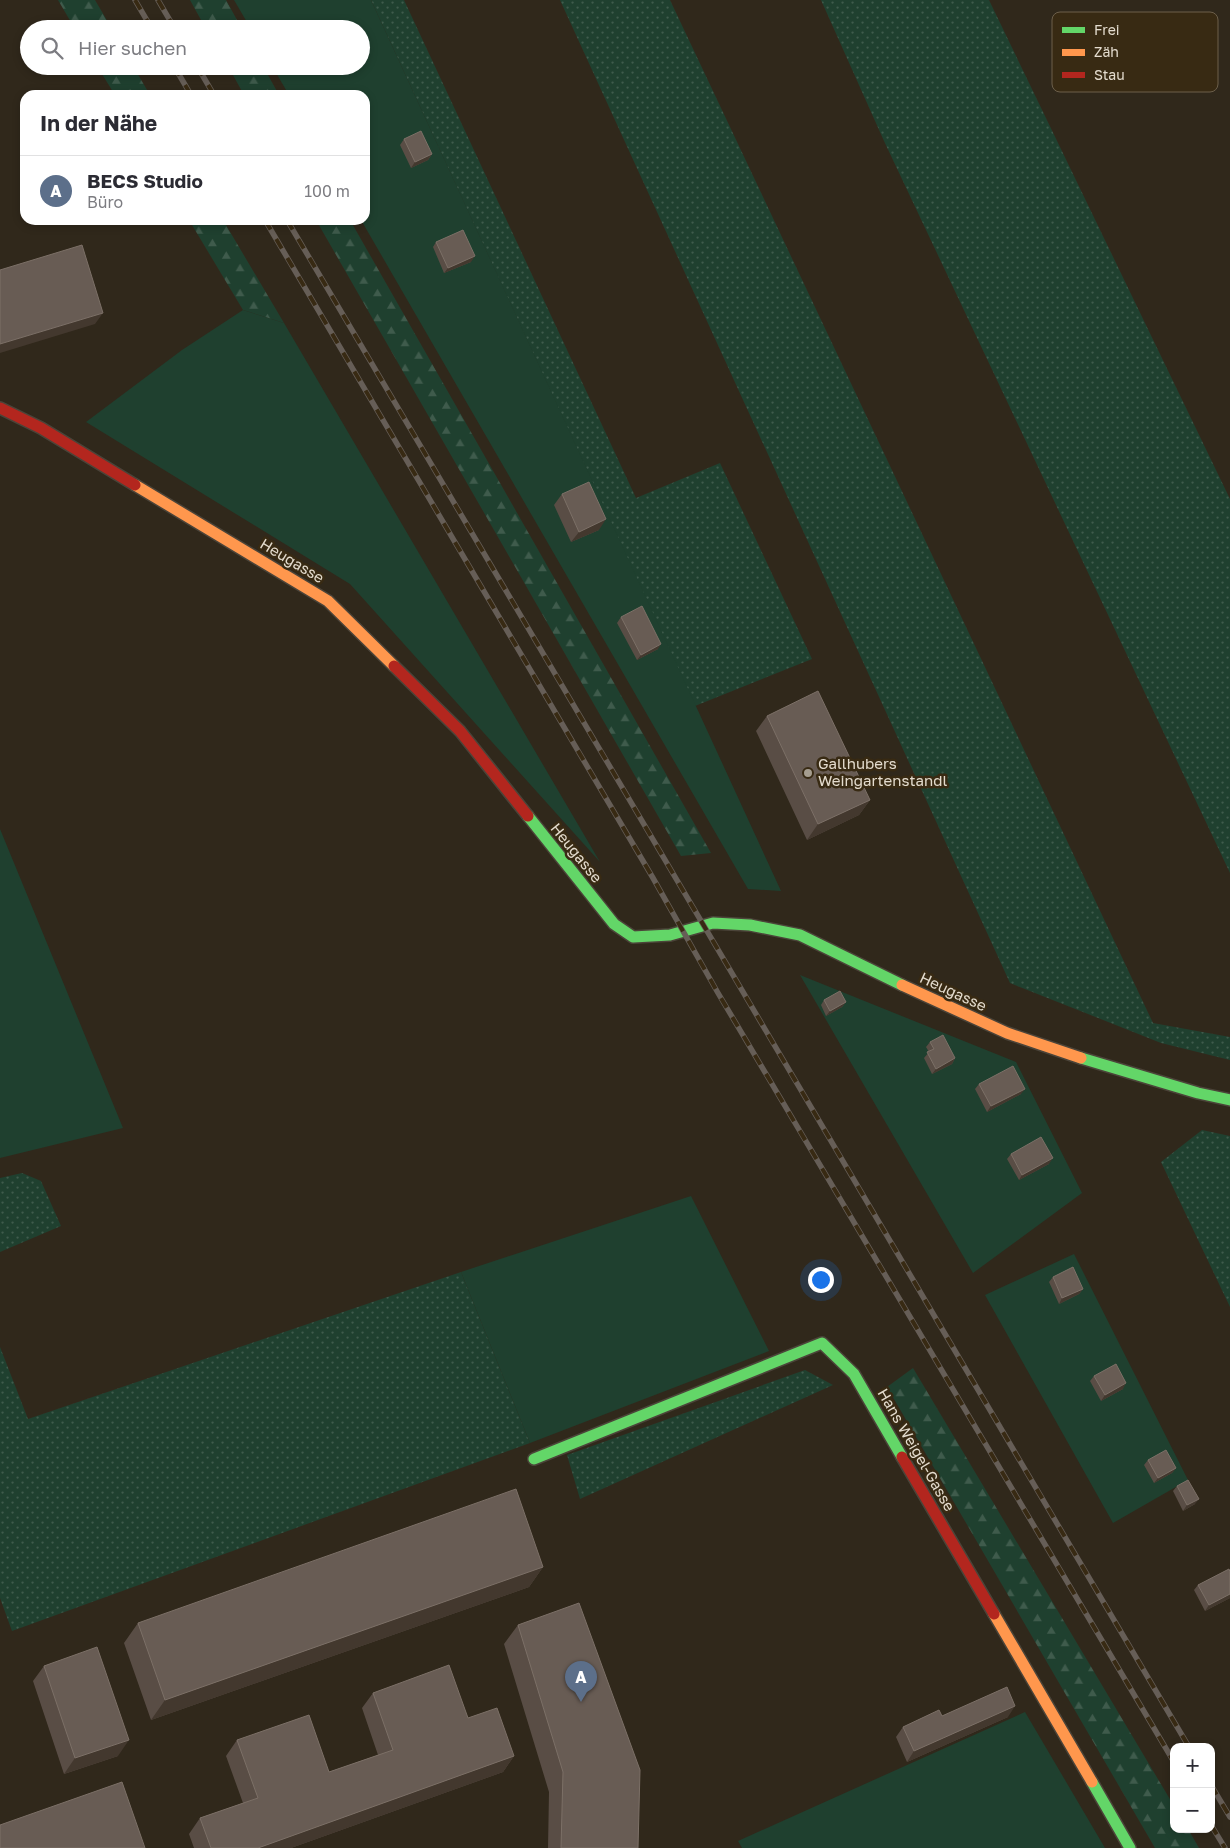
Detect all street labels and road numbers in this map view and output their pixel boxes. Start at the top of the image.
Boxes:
street label: Heugasse [257,534,328,586]
street label: Heugasse [547,819,606,886]
street label: Heugasse [917,968,990,1014]
street label: Hans Weigel-Gasse [874,1385,960,1514]

